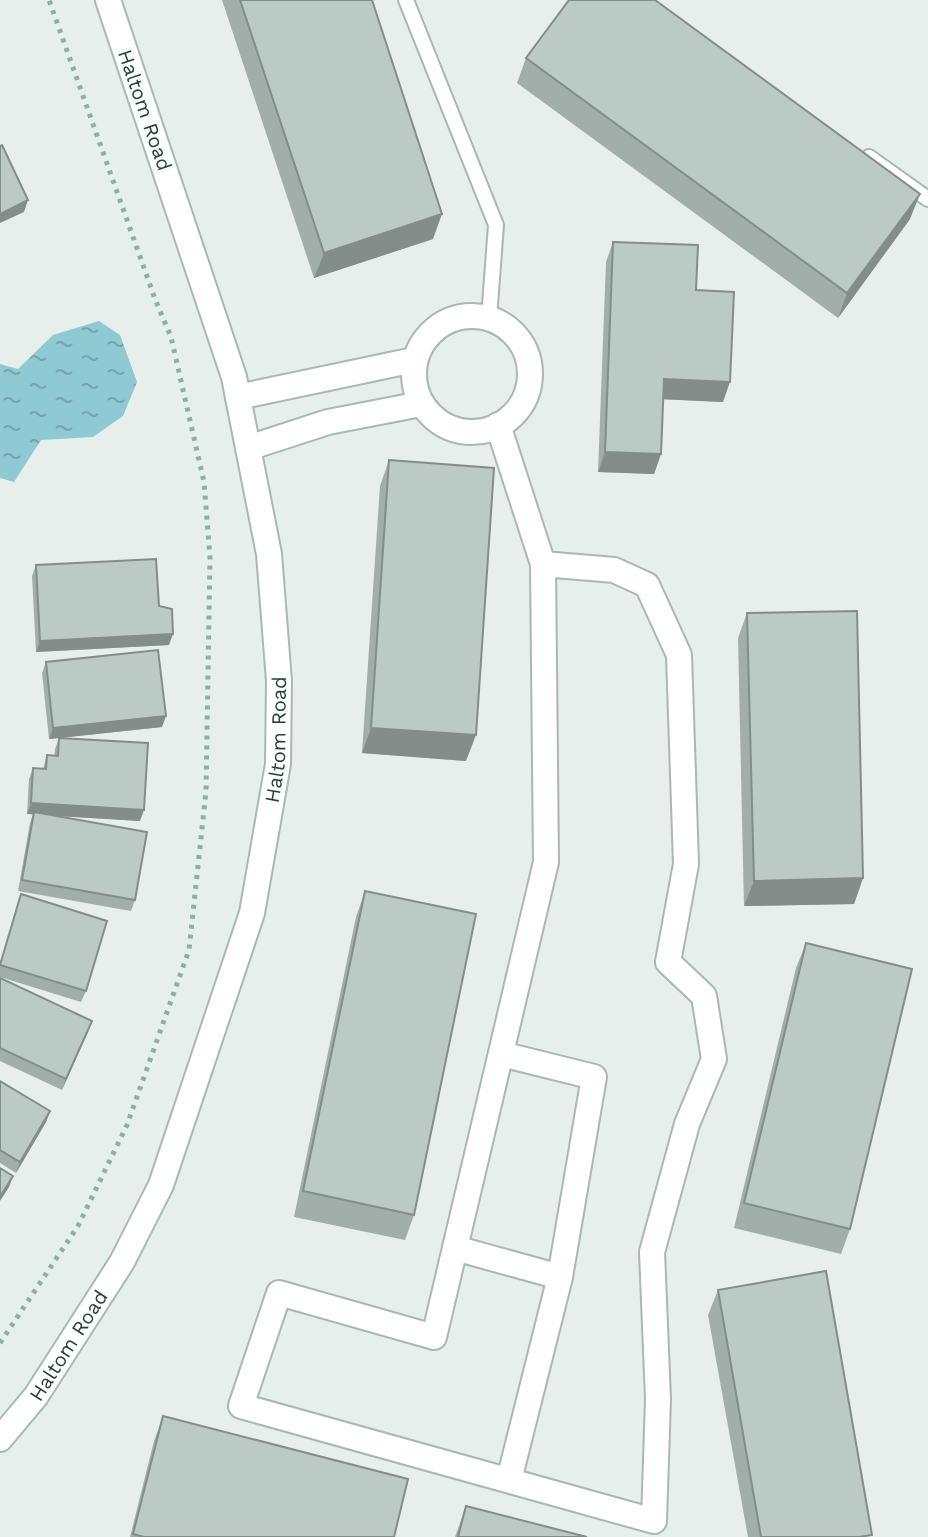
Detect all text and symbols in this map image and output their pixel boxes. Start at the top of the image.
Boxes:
street label: Haltom Road [113,46,177,174]
street label: Haltom Road [259,676,291,805]
street label: Haltom Road [24,1286,113,1405]

